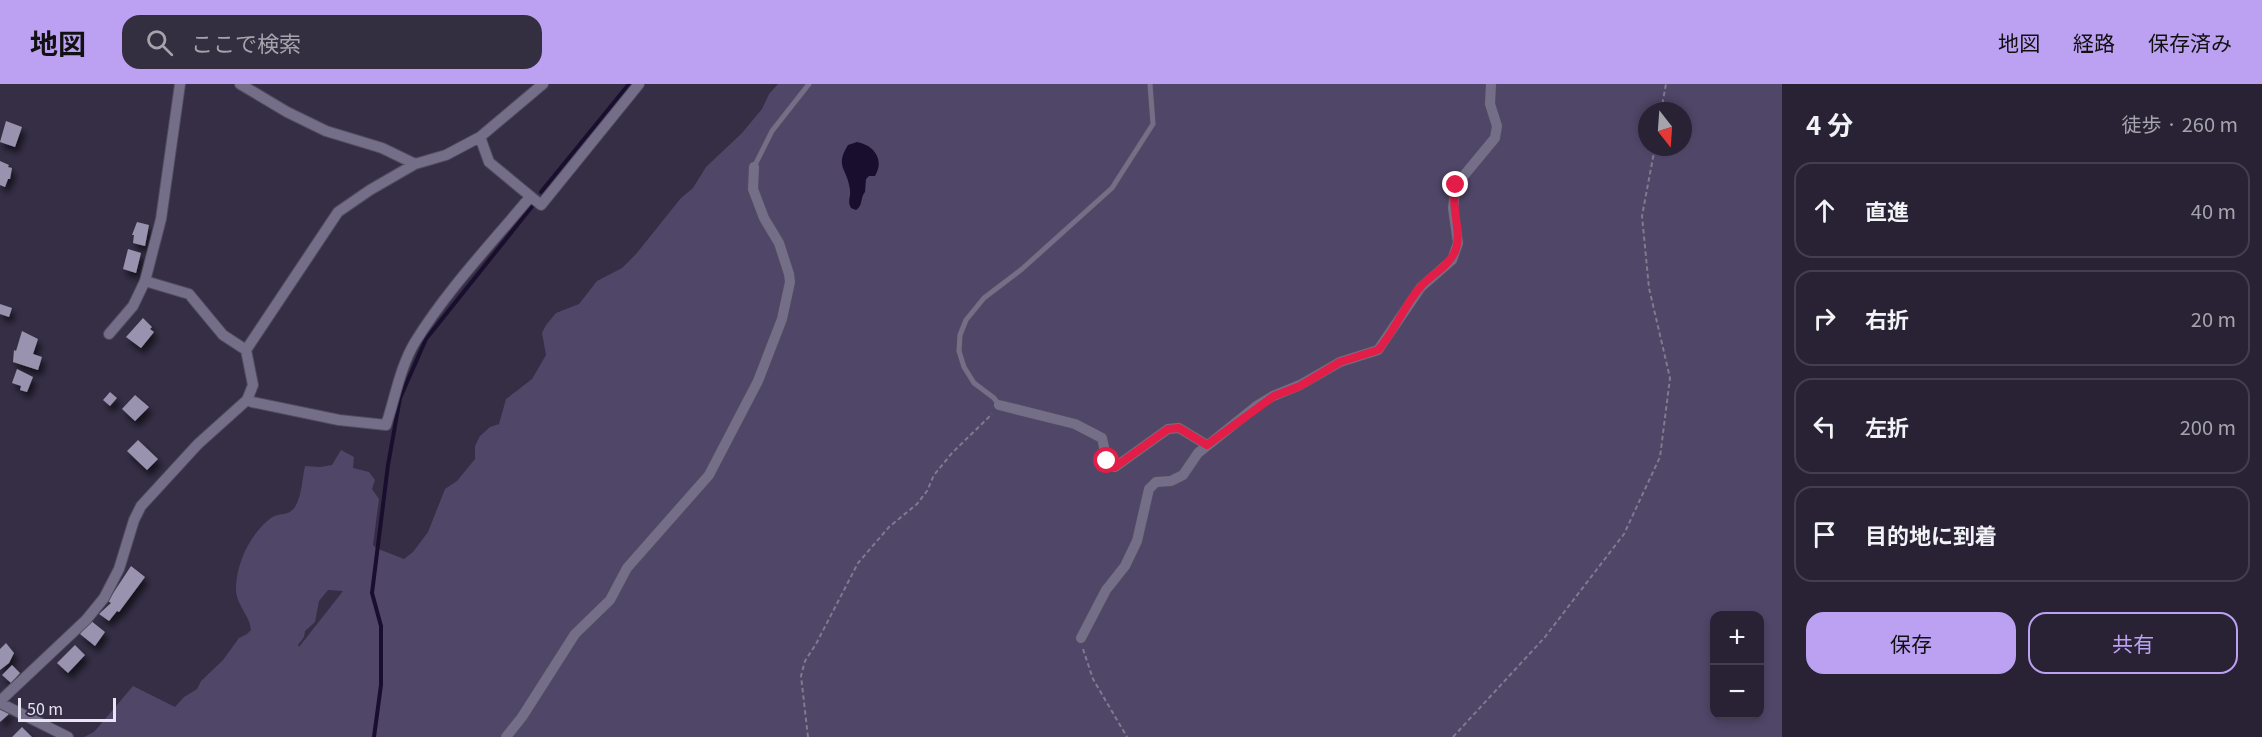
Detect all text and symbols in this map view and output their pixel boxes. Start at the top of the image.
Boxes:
search box [122,15,542,69]
text: 地図 [30,22,86,62]
icon: search [143,26,176,59]
text: ここで検索 [191,26,301,58]
text: 地図 [1998,27,2040,57]
text: 経路 [2073,27,2115,57]
text: 保存済み [2148,27,2232,57]
north arrow [1638,102,1692,156]
text: 4 分 [1806,105,1853,142]
text: 徒歩 · 260 m [2122,109,2238,138]
route end [1442,171,1468,197]
icon: ahead [1808,194,1841,227]
text: 直進 [1865,194,1909,226]
text: 40 m [2191,196,2236,225]
icon: right [1808,302,1841,335]
text: 右折 [1865,302,1909,334]
text: 20 m [2191,304,2236,333]
icon: left [1808,410,1841,443]
text: 左折 [1865,410,1909,442]
text: 200 m [2180,412,2236,441]
route start [1093,447,1119,473]
icon: arrive [1808,518,1841,551]
text: 目的地に到着 [1865,518,1997,550]
map controls [1710,611,1764,719]
button: + [1710,611,1764,665]
button: 保存 [1806,612,2016,674]
button: 共有 [2028,612,2238,674]
button: − [1710,665,1764,719]
scale bar [18,695,116,722]
text: 50 m [27,696,63,720]

